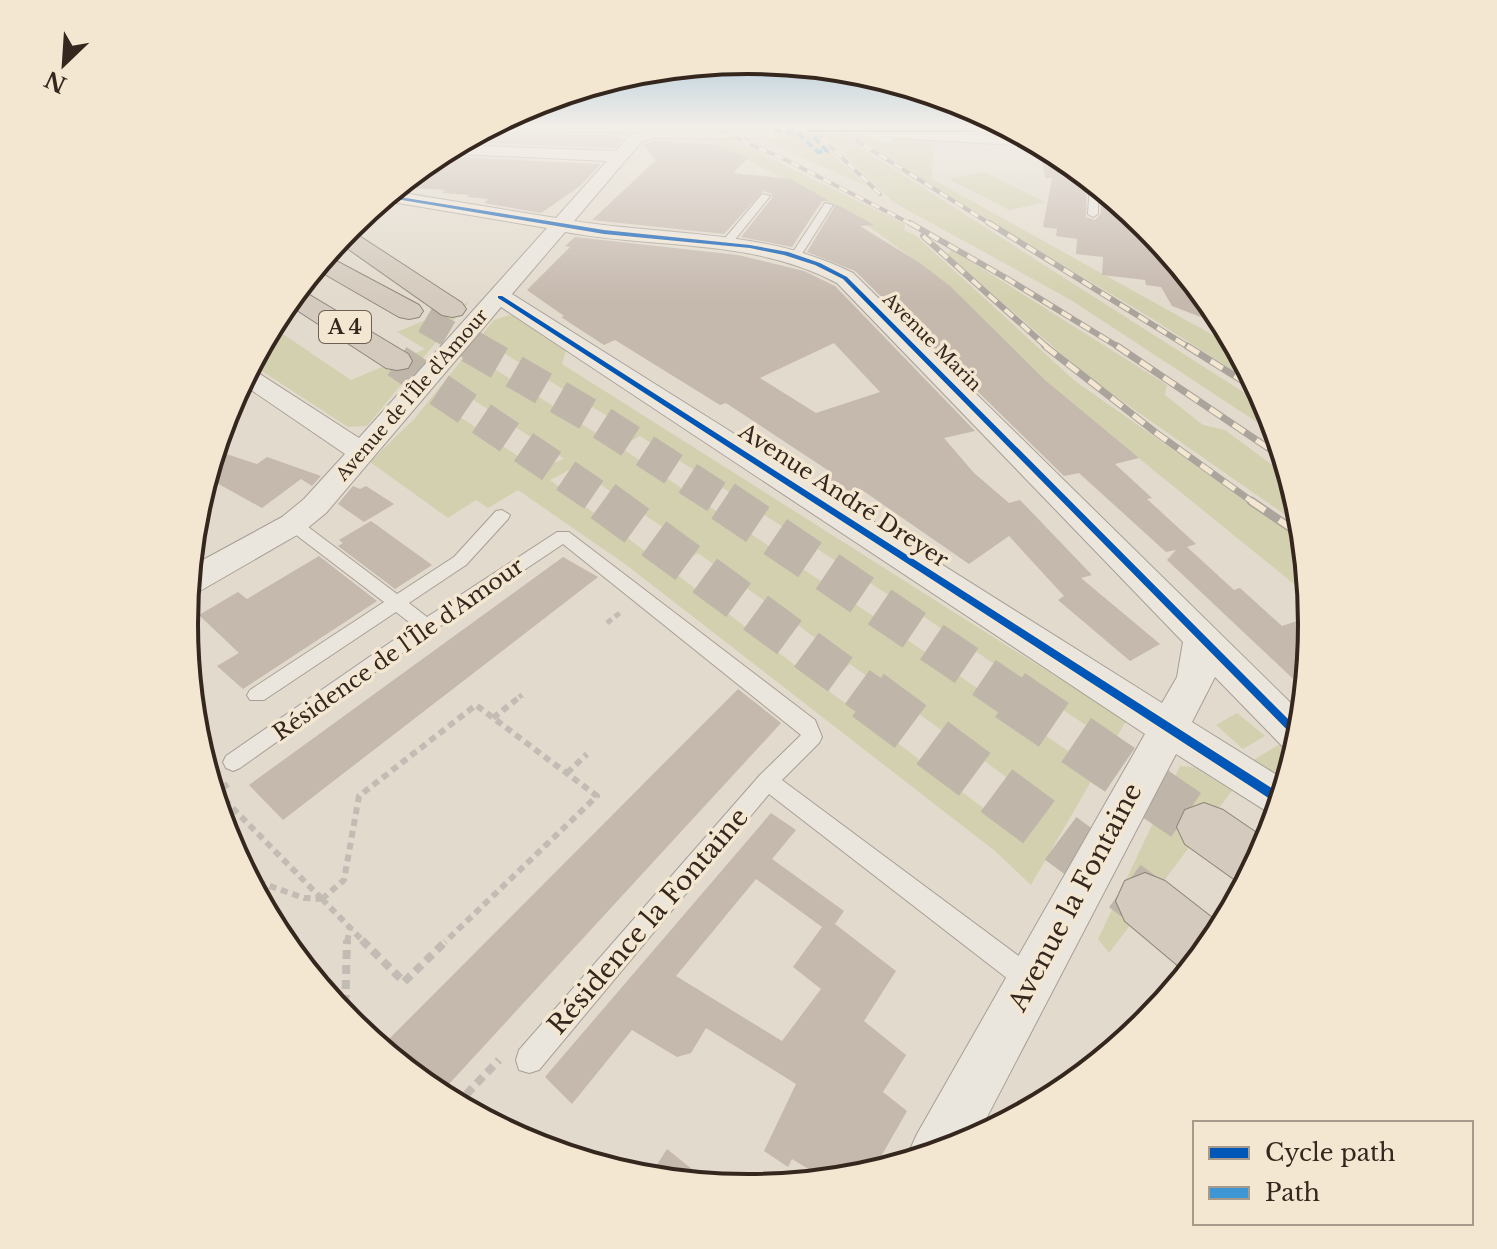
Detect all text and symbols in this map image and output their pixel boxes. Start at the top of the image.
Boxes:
north arrow [24,24,104,104]
text: N [40,65,71,98]
street label: Avenue Marin [877,287,986,396]
street label: Avenue de l'Île d'Amour [330,304,493,486]
road number: A 4 [319,311,371,343]
street label: Avenue André Dreyer [733,417,954,573]
street label: Résidence de l'Île d'Amour [267,551,529,746]
street label: Avenue la Fontaine [1001,777,1149,1017]
street label: Résidence la Fontaine [541,801,755,1041]
legend [1193,1121,1473,1225]
text: Cycle path [1265,1138,1396,1167]
text: Path [1265,1178,1320,1207]

